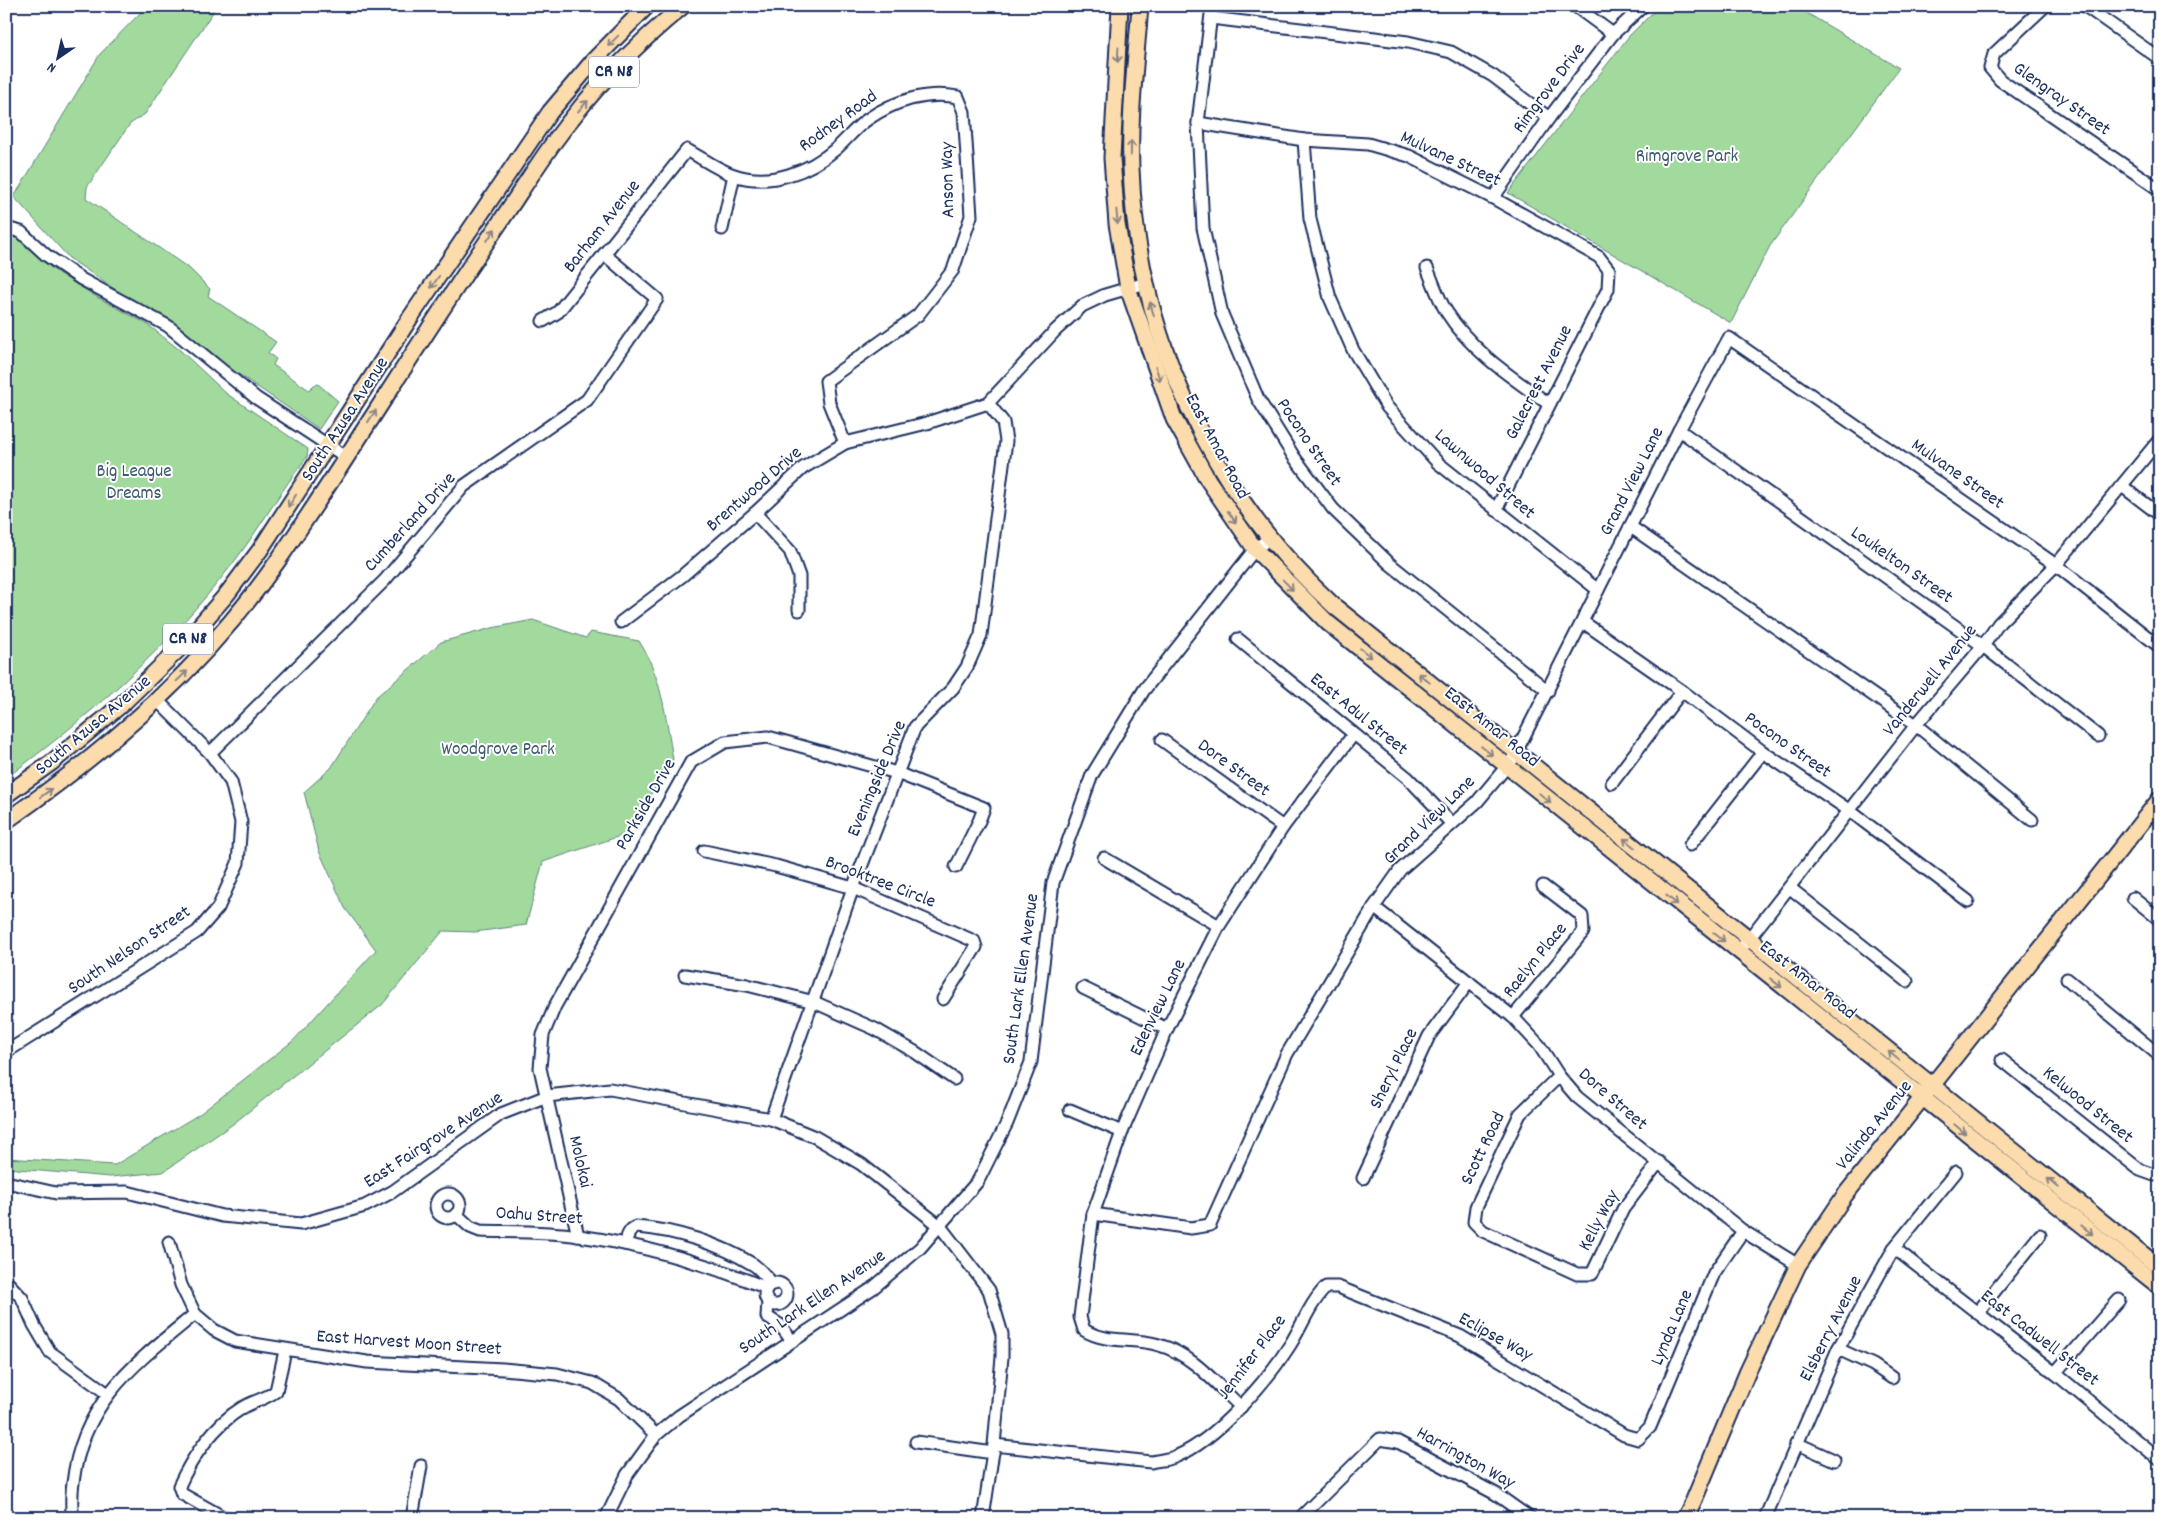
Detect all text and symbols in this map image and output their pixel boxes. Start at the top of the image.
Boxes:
north arrow [32,32,82,82]
one-way arrow [606,35,619,47]
street label: Rimgrove Drive [1507,38,1593,140]
one-way arrow [1113,47,1122,63]
road number: CR N8 [589,56,639,88]
street label: Glengray Street [2007,56,2115,144]
text: N [43,57,60,77]
street label: Rodney Road [794,84,884,160]
one-way arrow [578,99,589,112]
street label: Mulvane Street [1395,125,1505,195]
one-way arrow [1127,140,1136,156]
street label: Anson Way [935,141,963,218]
park label: Rimgrove Park [1636,144,1739,171]
street label: Barham Avenue [558,175,648,279]
one-way arrow [1112,209,1121,225]
one-way arrow [486,229,496,243]
one-way arrow [430,274,440,288]
one-way arrow [1147,302,1157,318]
street label: Galecrest Avenue [1499,321,1581,445]
street label: South Azusa Avenue [295,352,397,488]
one-way arrow [1154,365,1163,381]
street label: East Amar Road [1177,389,1255,505]
street label: Pocono Street [1269,394,1347,492]
one-way arrow [367,410,377,424]
street label: Lawnwood Street [1427,423,1541,527]
street label: Grand View Lane [1594,423,1672,541]
street label: Mulvane Street [1905,433,2009,517]
street label: Brentwood Drive [701,441,809,539]
park label: Big League Dreams [96,459,172,508]
street label: Cumberland Drive [359,467,463,579]
one-way arrow [287,494,297,508]
one-way arrow [1227,510,1237,524]
street label: Loukelton Street [1844,521,1958,611]
one-way arrow [1282,578,1294,591]
street label: Vanderwell Avenue [1877,619,1985,743]
road number: CR N8 [163,624,213,654]
one-way arrow [1359,648,1372,659]
street label: East Adul Street [1303,667,1413,763]
street label: South Azusa Avenue [30,669,158,783]
one-way arrow [176,670,189,682]
one-way arrow [1417,673,1431,683]
street label: East Amar Road [1437,681,1545,775]
street label: Pocono Street [1738,706,1836,786]
street label: Eveningside Drive [841,717,915,841]
street label: Dore Street [1191,733,1275,805]
park label: Woodgrove Park [441,737,555,764]
one-way arrow [1480,746,1493,757]
street label: Parkside Drive [610,754,684,856]
street label: Grand View Lane [1378,770,1482,872]
one-way arrow [39,788,53,798]
one-way arrow [1538,793,1551,804]
one-way arrow [1623,837,1636,848]
street label: Brooktree Circle [821,850,939,916]
street label: South Lark Ellen Avenue [997,892,1047,1066]
one-way arrow [1665,894,1678,905]
street label: South Nelson Street [63,900,197,1002]
street label: Raelyn Place [1497,918,1575,1004]
one-way arrow [1712,931,1725,942]
street label: East Amar Road [1753,935,1861,1027]
street label: Edenview Lane [1124,955,1194,1061]
one-way arrow [1769,977,1782,988]
street label: Sheryl Place [1364,1024,1426,1114]
one-way arrow [1888,1050,1901,1061]
street label: Kelwood Street [2036,1061,2138,1151]
street label: Dore Street [1571,1062,1653,1138]
street label: Valinda Avenue [1830,1075,1920,1177]
street label: East Fairgrove Avenue [359,1086,509,1196]
street label: Scott Road [1455,1108,1513,1190]
one-way arrow [1954,1123,1967,1134]
street label: Molokai [560,1133,598,1191]
one-way arrow [2046,1178,2060,1188]
street label: Kelly Way [1573,1185,1627,1256]
street label: Oahu Street [495,1200,583,1234]
one-way arrow [2081,1224,2094,1235]
street label: South Lark Ellen Avenue [734,1244,892,1362]
street label: Elsberry Avenue [1794,1271,1870,1387]
street label: East Cadwell Street [1974,1284,2104,1394]
street label: Lynda Lane [1645,1286,1701,1370]
street label: Eclipse Way [1453,1306,1537,1370]
street label: Jennifer Place [1212,1310,1294,1406]
street label: East Harvest Moon Street [315,1324,503,1364]
street label: Harrington Way [1411,1421,1520,1497]

